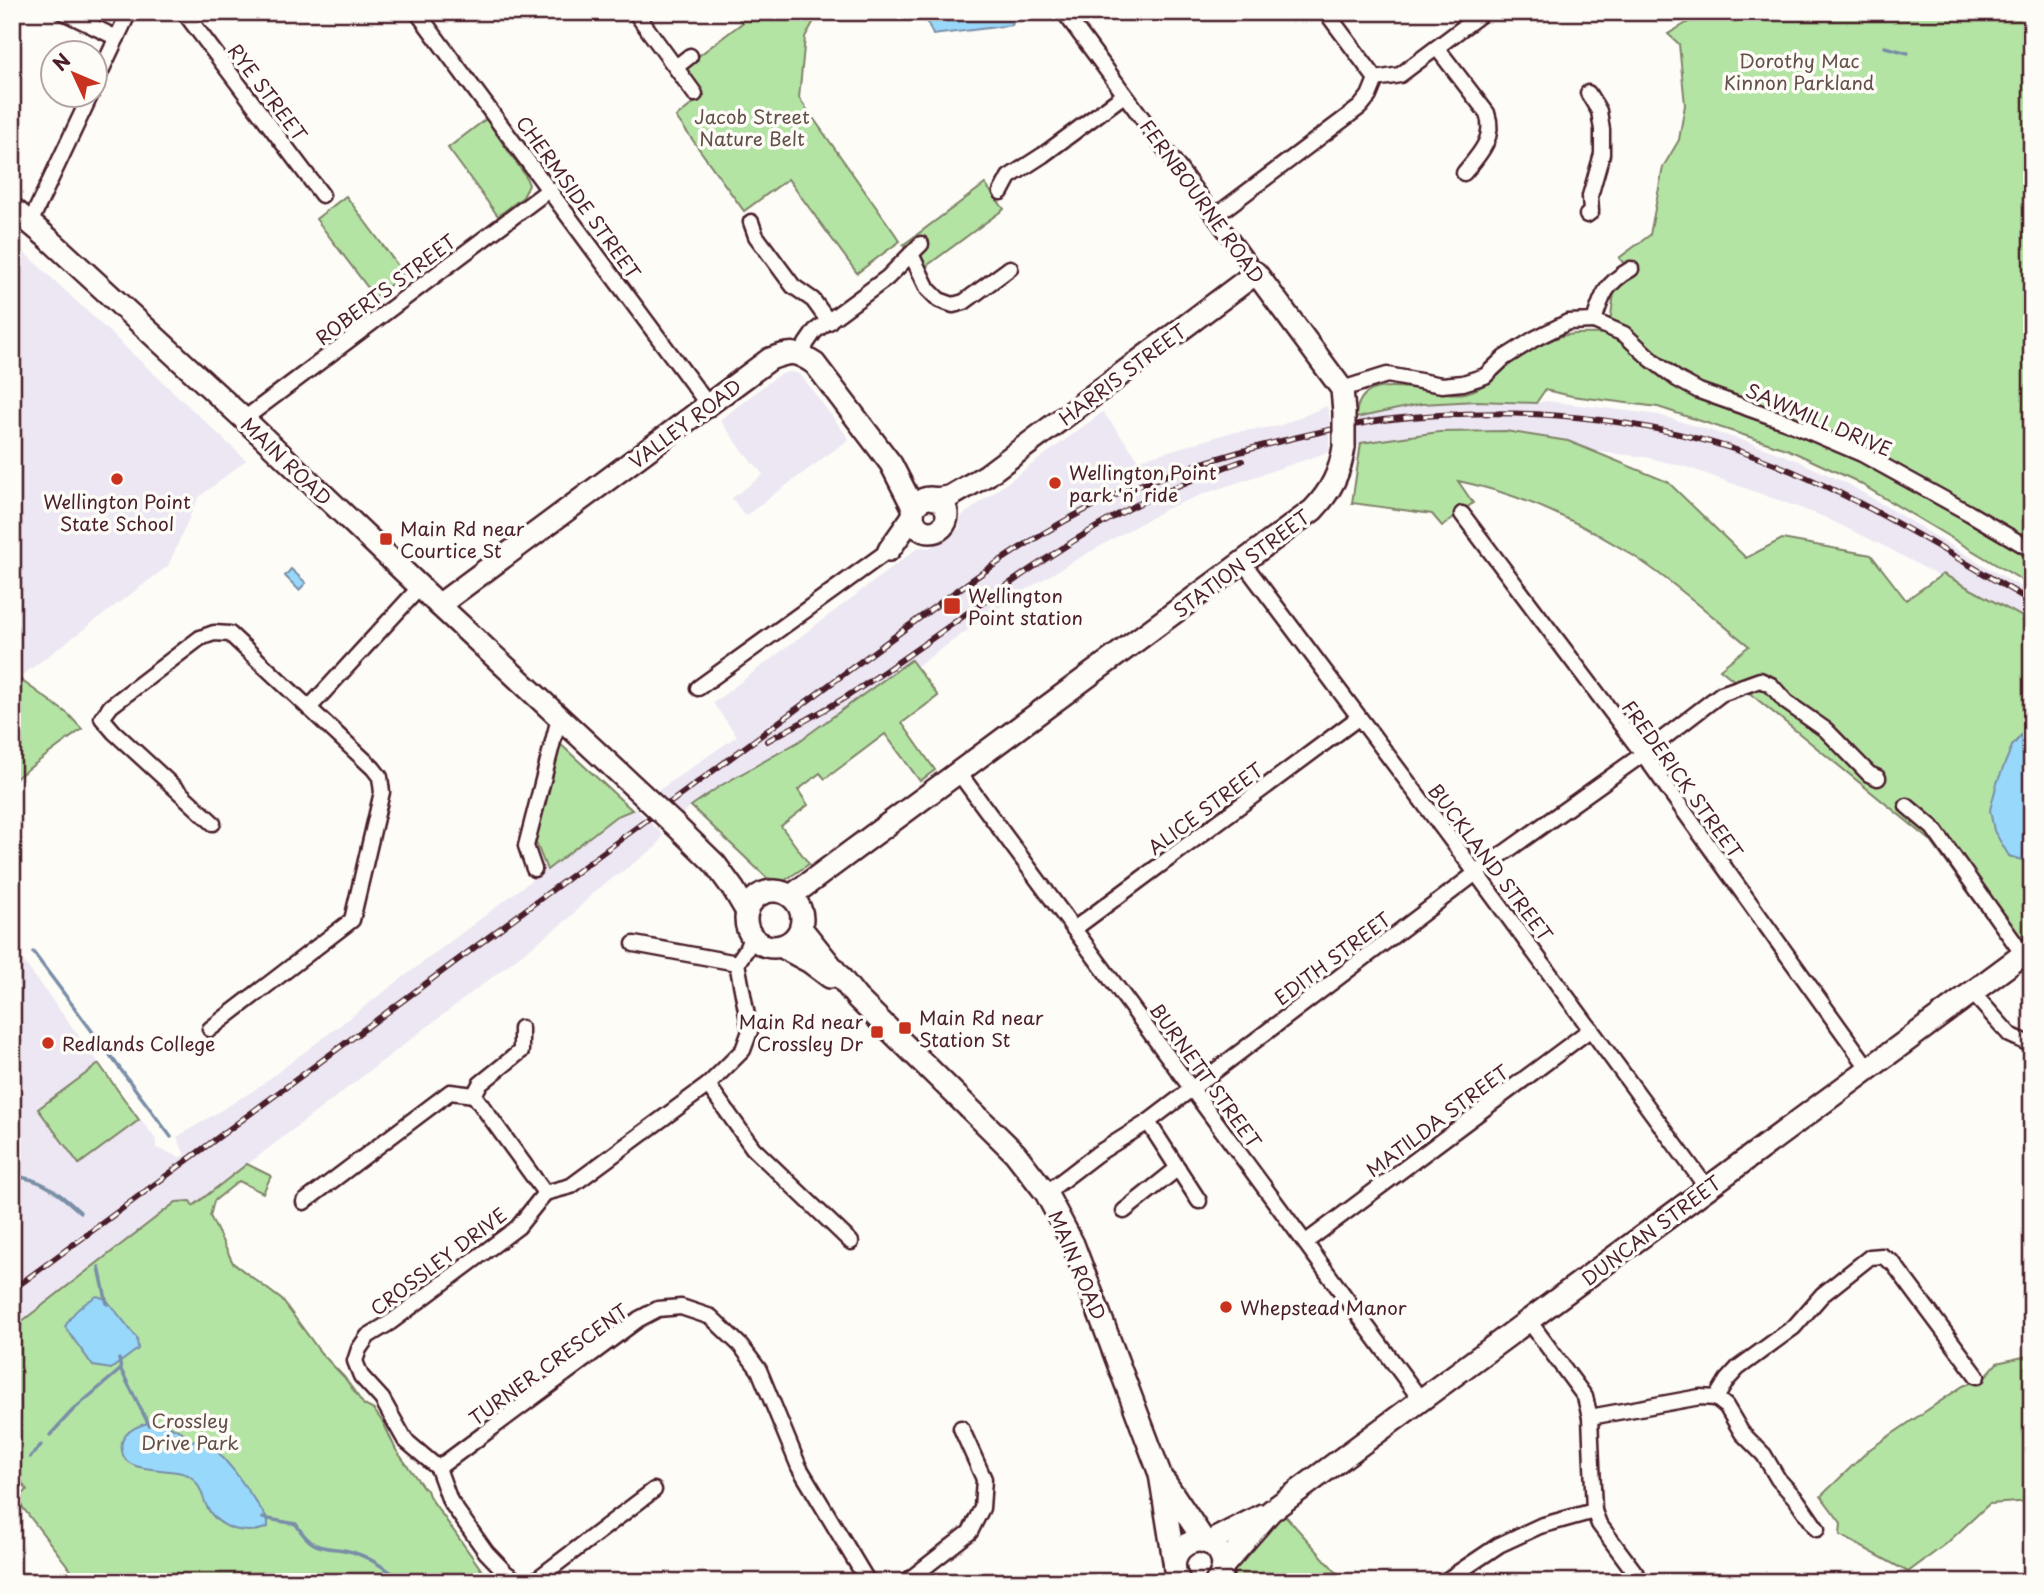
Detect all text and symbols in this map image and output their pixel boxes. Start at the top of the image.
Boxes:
street label: RYE STREET [222,37,314,147]
north arrow [38,38,108,108]
text: N [46,46,76,77]
park label: Dorothy Mac Kinnon Parkland [1724,46,1875,96]
park label: Jacob Street Nature Belt [694,102,810,152]
street label: CHERMSIDE STREET [510,110,648,284]
street label: FERNBOURNE ROAD [1134,113,1272,289]
street label: ROBERTS STREET [309,227,461,351]
street label: HARRIS STREET [1052,317,1192,431]
street label: VALLEY ROAD [623,372,747,474]
street label: SAWMILL DRIVE [1742,376,1896,462]
street label: MAIN ROAD [235,411,339,511]
place label: Wellington Point park 'n' ride [1069,458,1217,508]
marker: Wellington Point State School [109,471,125,487]
marker: Wellington Point park 'n' ride [1047,475,1063,491]
place label: Wellington Point State School [43,487,191,537]
street label: STATION STREET [1167,502,1315,624]
place label: Main Rd near Courtice St [400,514,525,564]
marker: Main Rd near Courtice St [378,531,394,547]
place label: Wellington Point station [968,581,1083,631]
marker: Wellington Point station [942,596,962,616]
street label: FREDERICK STREET [1616,694,1750,864]
street label: ALICE STREET [1142,755,1268,861]
street label: BUCKLAND STREET [1422,777,1560,947]
street label: EDITH STREET [1268,905,1396,1011]
street label: BURNETT STREET [1144,997,1268,1153]
place label: Main Rd near Station St [919,1003,1044,1053]
place label: Main Rd near Crossley Dr [739,1007,863,1057]
marker: Main Rd near Station St [897,1020,913,1036]
marker: Main Rd near Crossley Dr [869,1024,885,1040]
place label: Redlands College [62,1029,215,1057]
marker: Redlands College [40,1035,56,1051]
street label: MATILDA STREET [1360,1057,1514,1183]
street label: DUNCAN STREET [1575,1168,1727,1292]
street label: CROSSLEY DRIVE [364,1200,512,1322]
street label: MAIN ROAD [1042,1206,1114,1324]
place label: Whepstead Manor [1240,1293,1407,1321]
street label: TURNER CRESCENT [462,1297,634,1431]
marker: Whepstead Manor [1218,1299,1234,1315]
park label: Crossley Drive Park [141,1406,239,1456]

